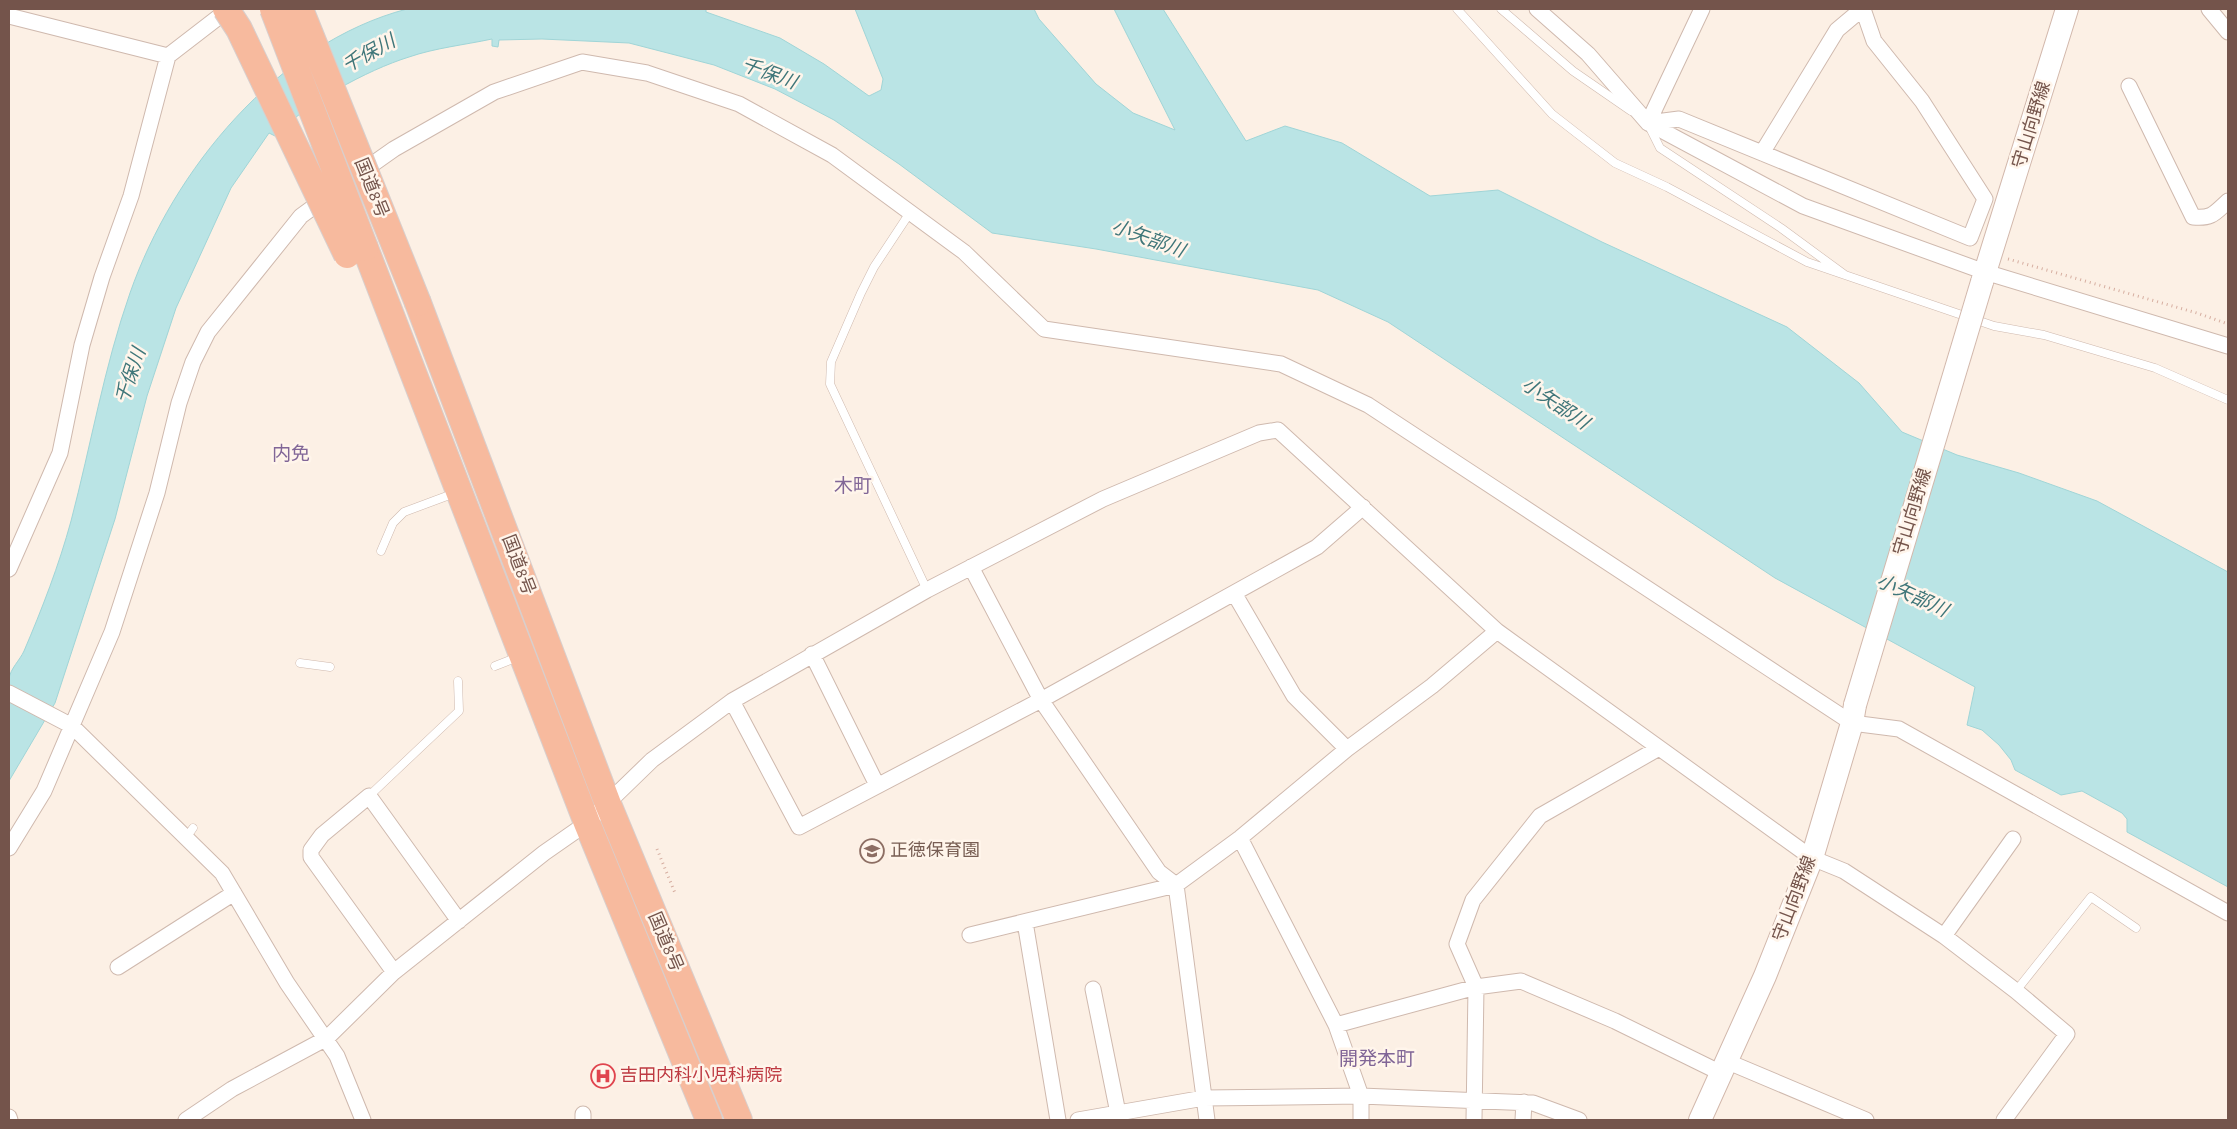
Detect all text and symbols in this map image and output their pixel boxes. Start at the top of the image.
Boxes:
water label: 千保川 [339,30,400,76]
water label: 千保川 [739,54,801,93]
street label: 守山向野線 [2008,79,2054,171]
street label: 国道8号 [351,155,393,220]
water label: 小矢部川 [1109,215,1190,262]
water label: 千保川 [112,344,150,406]
water label: 小矢部川 [1518,373,1595,434]
district label: 内免 [272,443,310,464]
street label: 守山向野線 [1889,466,1935,558]
district label: 木町 [834,476,872,496]
street label: 国道8号 [498,532,539,597]
water label: 小矢部川 [1874,570,1953,622]
school or university icon: 正徳保育園 [859,838,885,864]
place label: 正徳保育園 [890,840,980,860]
street label: 守山向野線 [1769,853,1820,944]
street label: 国道8号 [644,909,687,974]
district label: 開発本町 [1339,1049,1415,1069]
hospital icon: 吉田内科小児科病院 [590,1063,616,1089]
place label: 吉田内科小児科病院 [620,1066,782,1085]

